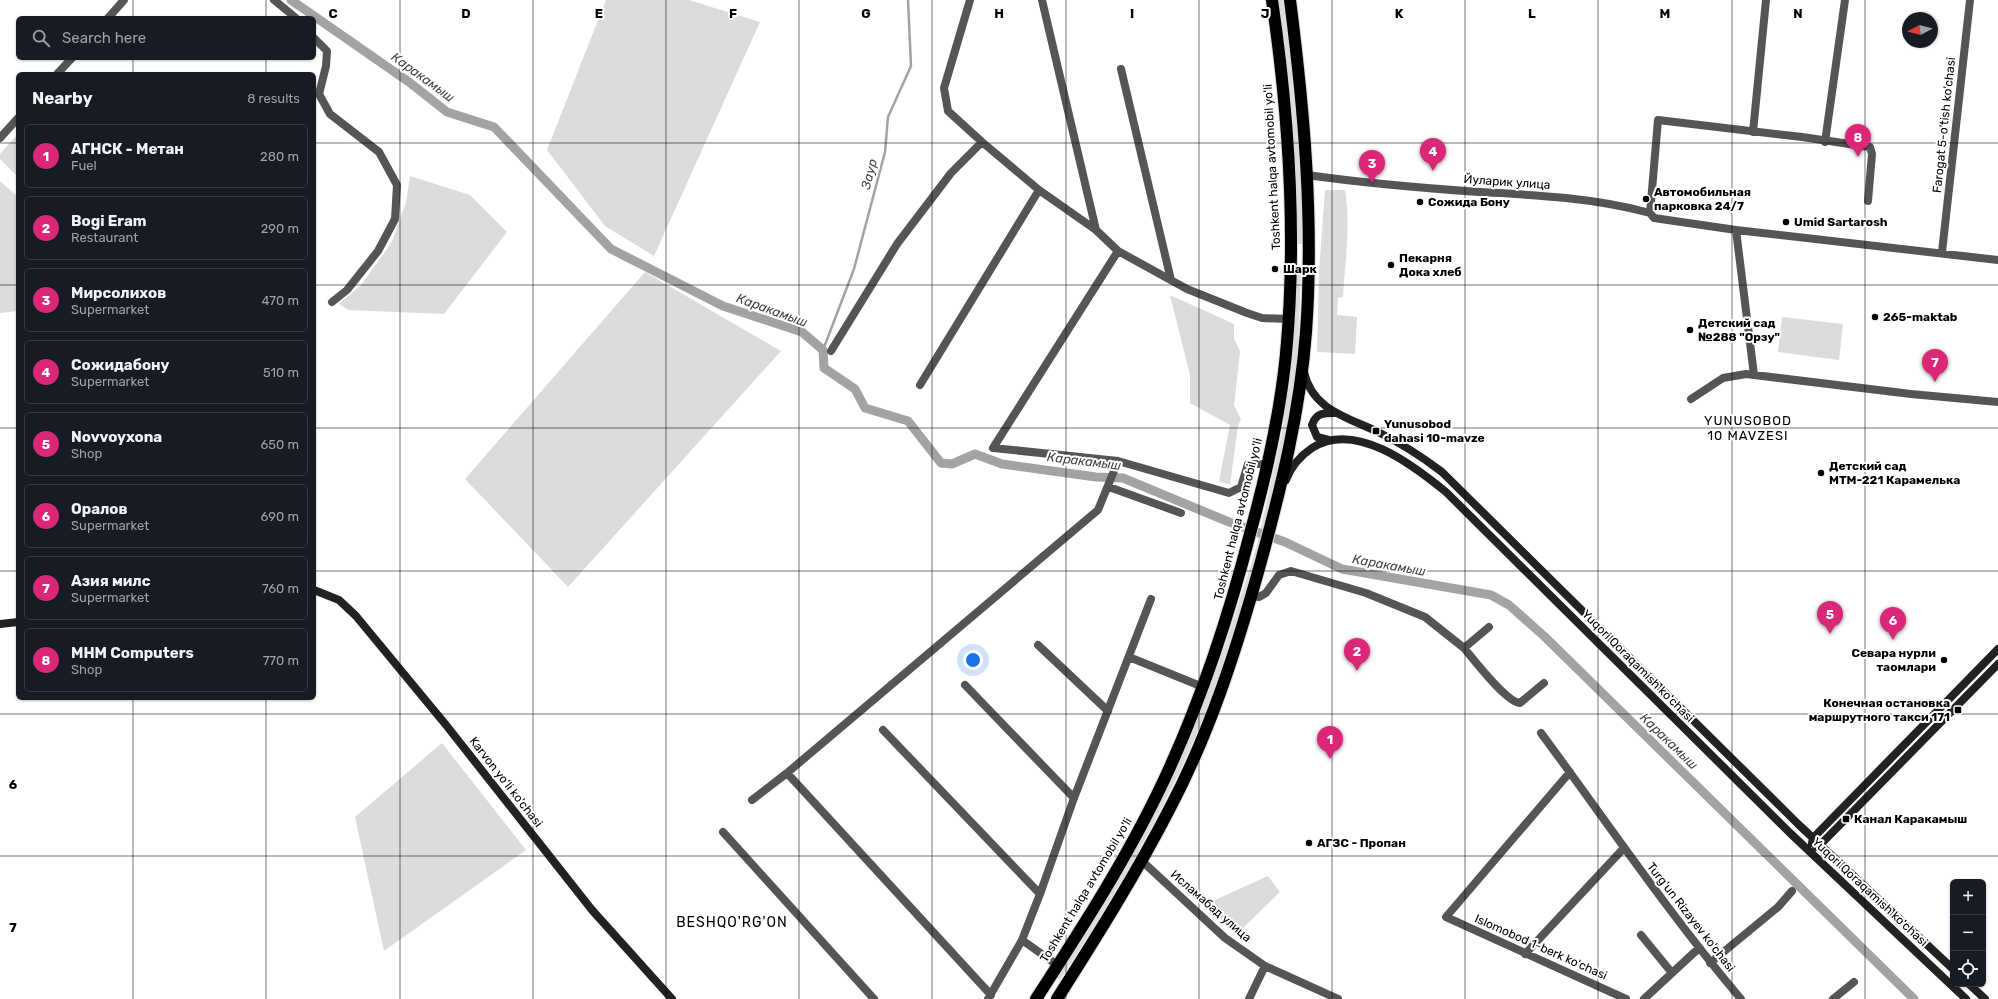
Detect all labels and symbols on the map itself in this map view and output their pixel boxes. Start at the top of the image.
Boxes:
text: C [328,6,338,21]
text: D [461,6,471,21]
text: E [595,6,603,21]
text: F [729,6,737,21]
text: G [861,6,871,21]
text: H [994,6,1004,21]
text: I [1130,6,1134,21]
text: J [1261,6,1269,21]
text: K [1395,6,1404,21]
text: L [1528,6,1536,21]
text: M [1660,6,1670,21]
text: N [1793,6,1803,21]
north arrow [1902,12,1938,48]
water label: Каракамыш [389,49,457,105]
street label: Farogat 5-o'tish ko'chasi [1930,56,1958,194]
street label: Toshkent halqa avtomobil yo'li [1261,83,1283,250]
pin: 8 [1845,124,1871,157]
pin: 4 [1420,138,1446,171]
pin: 3 [1359,150,1385,183]
water label: Заур [858,157,880,192]
street label: Йуларик улица [1463,172,1551,192]
place label: Автомобильная парковка 24/7 [1654,185,1751,213]
marker: Автомобильная парковка 24/7 [1641,194,1651,204]
place label: Сожида Бону [1428,195,1510,209]
marker: Сожида Бону [1415,197,1425,207]
place label: Umid Sartarosh [1794,215,1888,229]
marker: Umid Sartarosh [1781,217,1791,227]
place label: Пекарня Дока хлеб [1399,251,1462,279]
marker: Пекарня Дока хлеб [1386,260,1396,270]
place label: Шарк [1283,262,1318,276]
marker: Шарк [1270,264,1280,274]
water label: Каракамыш [735,290,809,330]
place label: 265-maktab [1883,310,1958,324]
marker: 265-maktab [1870,312,1880,322]
place label: Детский сад №288 "Орзу" [1698,316,1780,344]
marker: Детский сад №288 "Орзу" [1685,325,1695,335]
pin: 7 [1922,349,1948,382]
district label: YUNUSOBOD 10 MAVZESI [1704,413,1792,443]
place label: Yunusobod dahasi 10-mavze [1384,417,1485,445]
marker: Yunusobod dahasi 10-mavze [1371,426,1381,436]
street label: Toshkent halqa avtomobil yo'li [1211,437,1265,601]
water label: Каракамыш [1046,449,1122,473]
place label: Детский сад МТМ-221 Карамелька [1829,459,1960,487]
marker: Детский сад МТМ-221 Карамелька [1816,468,1826,478]
water label: Каракамыш [1351,551,1427,579]
pin: 5 [1817,601,1843,634]
street label: Yuqori Qoraqamish ko'chasi [1579,607,1697,725]
pin: 6 [1880,607,1906,640]
pin: 2 [1344,638,1370,671]
place label: Севара нурли таомлари [1851,646,1936,674]
your location [963,650,983,670]
marker: Севара нурли таомлари [1939,655,1949,665]
place label: Конечная остановка маршрутного такси 171 [1809,696,1950,724]
marker: Конечная остановка маршрутного такси 171 [1953,705,1963,715]
water label: Каракамыш [1637,710,1701,772]
pin: 1 [1317,726,1343,759]
street label: Karvon yo‘li ko'chasi [467,734,546,830]
text: 6 [9,777,18,792]
place label: Канал Каракамыш [1854,812,1967,826]
marker: Канал Каракамыш [1841,814,1851,824]
street label: Toshkent halqa avtomobil yo'li [1037,815,1135,965]
street label: Yuqori Qoraqamish ko'chasi [1809,835,1931,949]
place label: АГЗС - Пропан [1317,836,1406,850]
marker: АГЗС - Пропан [1304,838,1314,848]
street label: Turg'un Rizayev ko'chasi [1644,860,1738,974]
street label: Исламабад улица [1168,867,1254,945]
street label: Islomobod 1-berk ko'chasi [1473,911,1609,983]
district label: BESHQO'RG'ON [676,914,788,931]
text: 7 [9,920,17,935]

